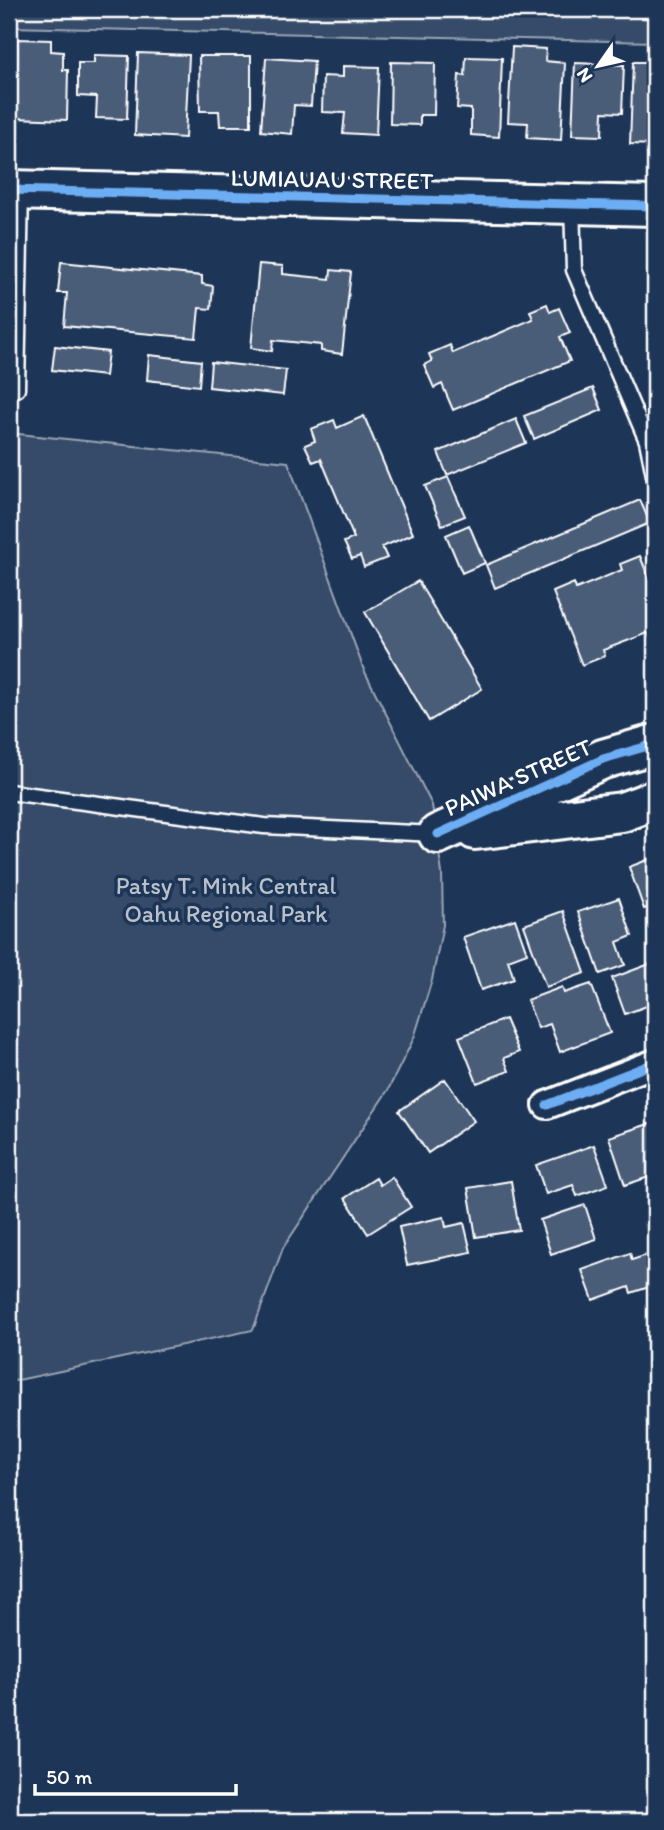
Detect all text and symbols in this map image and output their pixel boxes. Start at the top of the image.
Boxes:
north arrow [562,32,632,102]
text: N [571,63,597,87]
street label: LUMIAUAU STREET [230,163,434,195]
street label: PAIWA STREET [440,731,596,822]
park label: Patsy T. Mink Central Oahu Regional Park [116,871,336,928]
scale bar [35,1753,236,1797]
text: 50 m [46,1764,93,1789]

